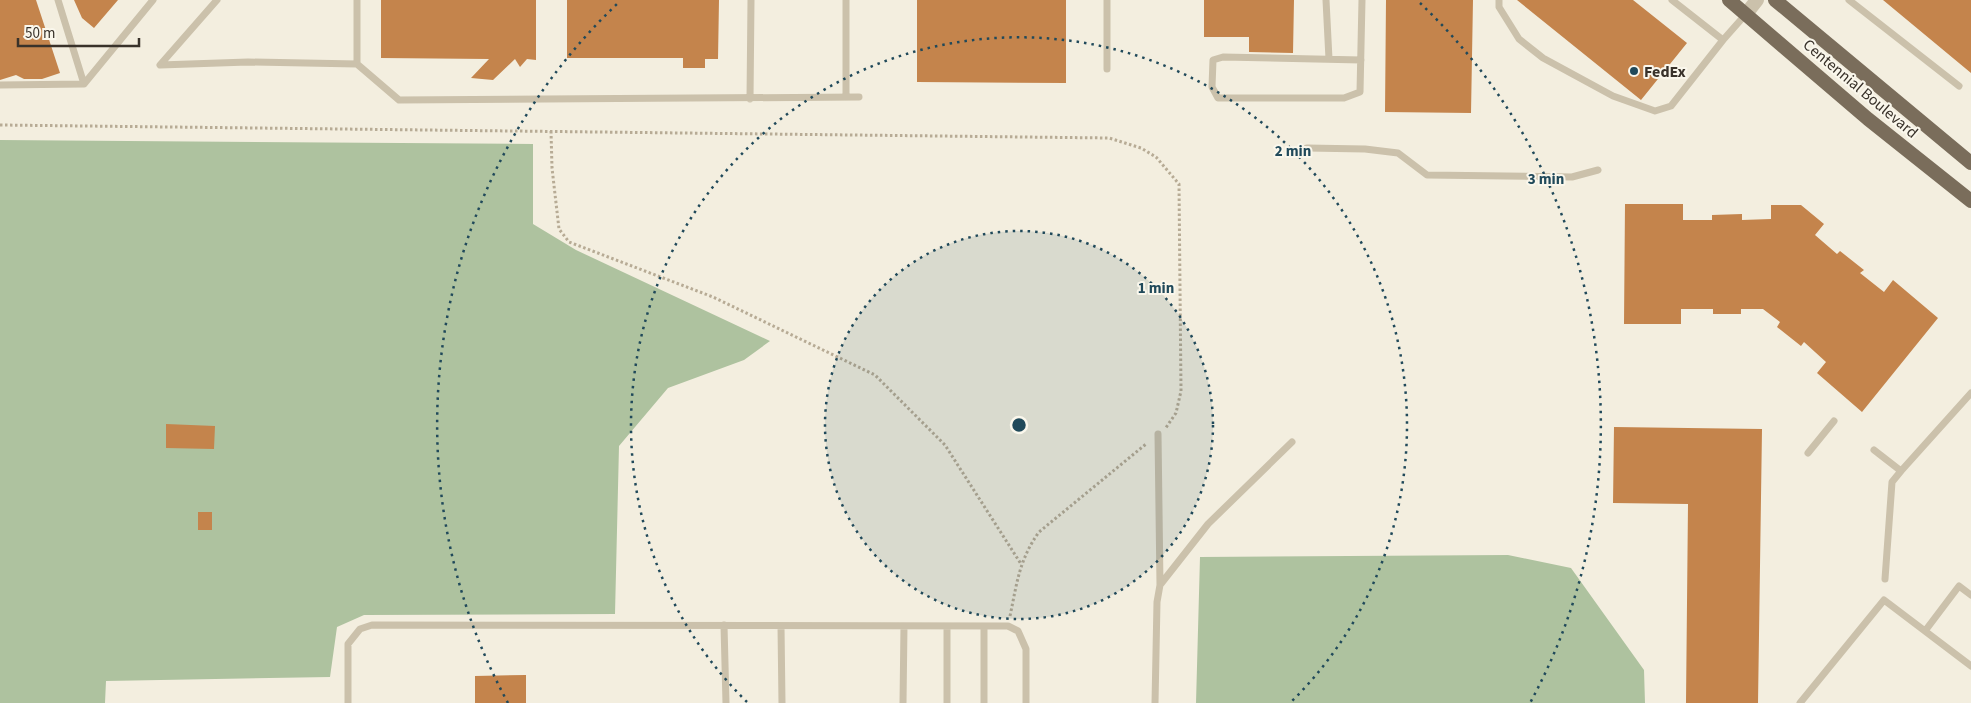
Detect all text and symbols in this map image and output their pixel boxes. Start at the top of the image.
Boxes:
scale bar [18,15,139,47]
text: 50 m [25,23,55,44]
street label: Centennial Boulevard [1798,34,1923,144]
place label: FedEx [1644,61,1686,83]
marker: FedEx [1628,65,1640,77]
text: 2 min [1275,141,1311,162]
text: 3 min [1528,169,1564,190]
text: 1 min [1138,278,1174,299]
centre of rings [1010,416,1028,434]

